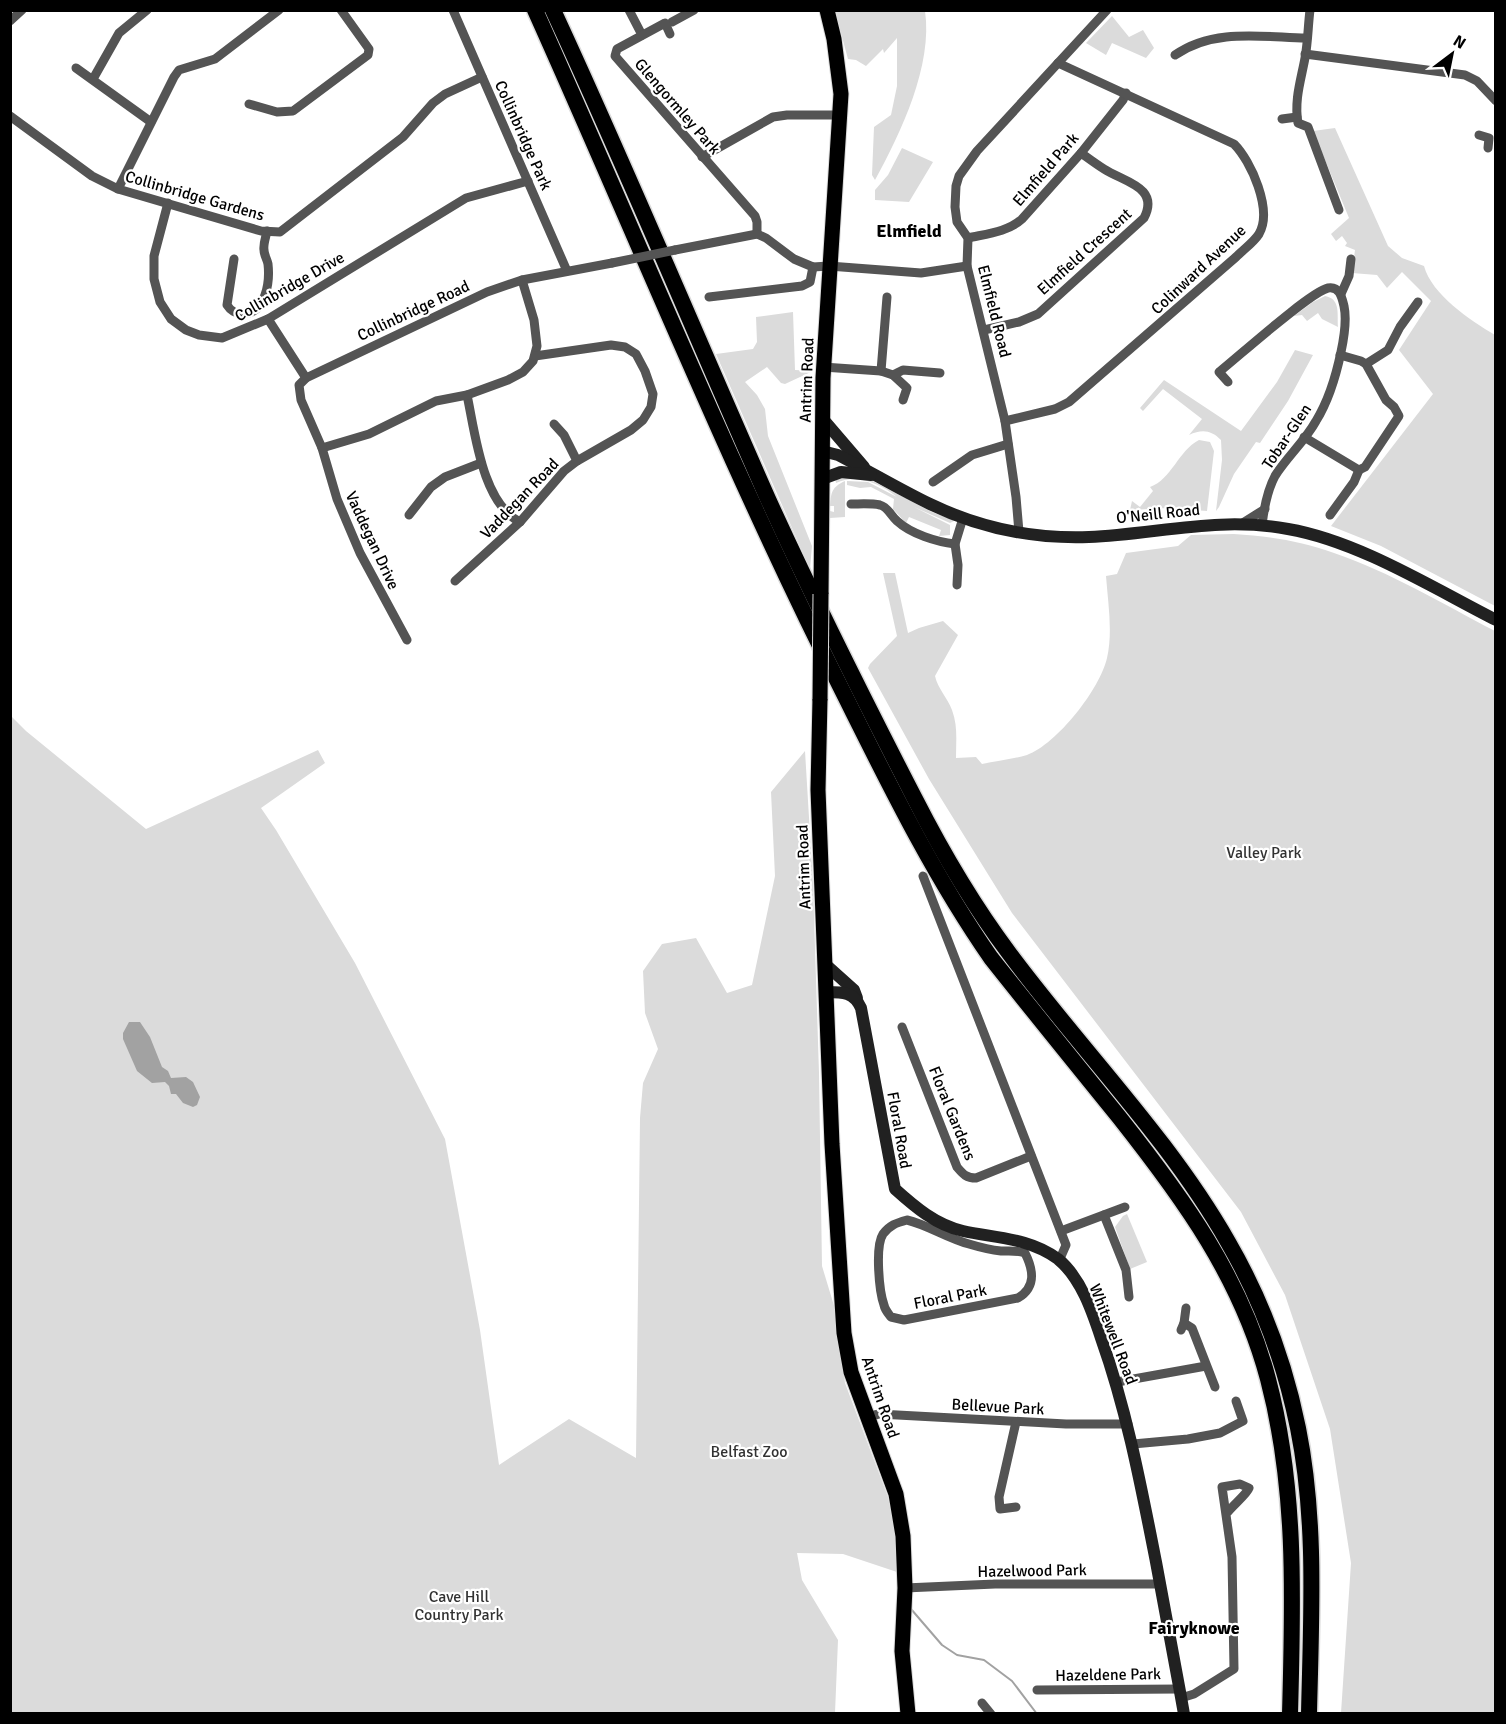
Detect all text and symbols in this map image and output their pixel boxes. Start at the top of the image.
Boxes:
north arrow [1422,24,1482,84]
text: N [1449,31,1469,54]
street label: Glengormley Park [630,54,725,159]
street label: Collinbridge Park [490,77,556,193]
street label: Elmfield Park [1008,129,1083,211]
street label: Collinbridge Gardens [123,167,267,225]
street label: Elmfield Crescent [1033,204,1136,299]
district label: Elmfield [876,220,942,242]
street label: Colinward Avenue [1147,221,1250,319]
street label: Collinbridge Drive [231,247,348,326]
street label: Elmfield Road [973,263,1015,360]
street label: Collinbridge Road [354,276,473,346]
street label: Antrim Road [796,337,818,423]
street label: Tobar-Glen [1258,400,1316,473]
street label: Vaddegan Road [476,454,563,543]
street label: Vaddegan Drive [341,488,404,593]
street label: O'Neill Road [1115,500,1201,528]
street label: Antrim Road [793,824,815,910]
park label: Valley Park [1226,843,1302,863]
street label: Floral Gardens [924,1063,980,1163]
street label: Floral Road [882,1090,916,1170]
street label: Floral Park [912,1280,988,1314]
street label: Whitewell Road [1085,1281,1141,1388]
street label: Antrim Road [857,1354,903,1441]
street label: Bellevue Park [951,1395,1045,1419]
park label: Belfast Zoo [710,1442,788,1462]
street label: Hazelwood Park [977,1560,1087,1582]
park label: Cave Hill Country Park [415,1587,504,1625]
district label: Fairyknowe [1148,1617,1240,1639]
street label: Hazeldene Park [1055,1664,1161,1686]

